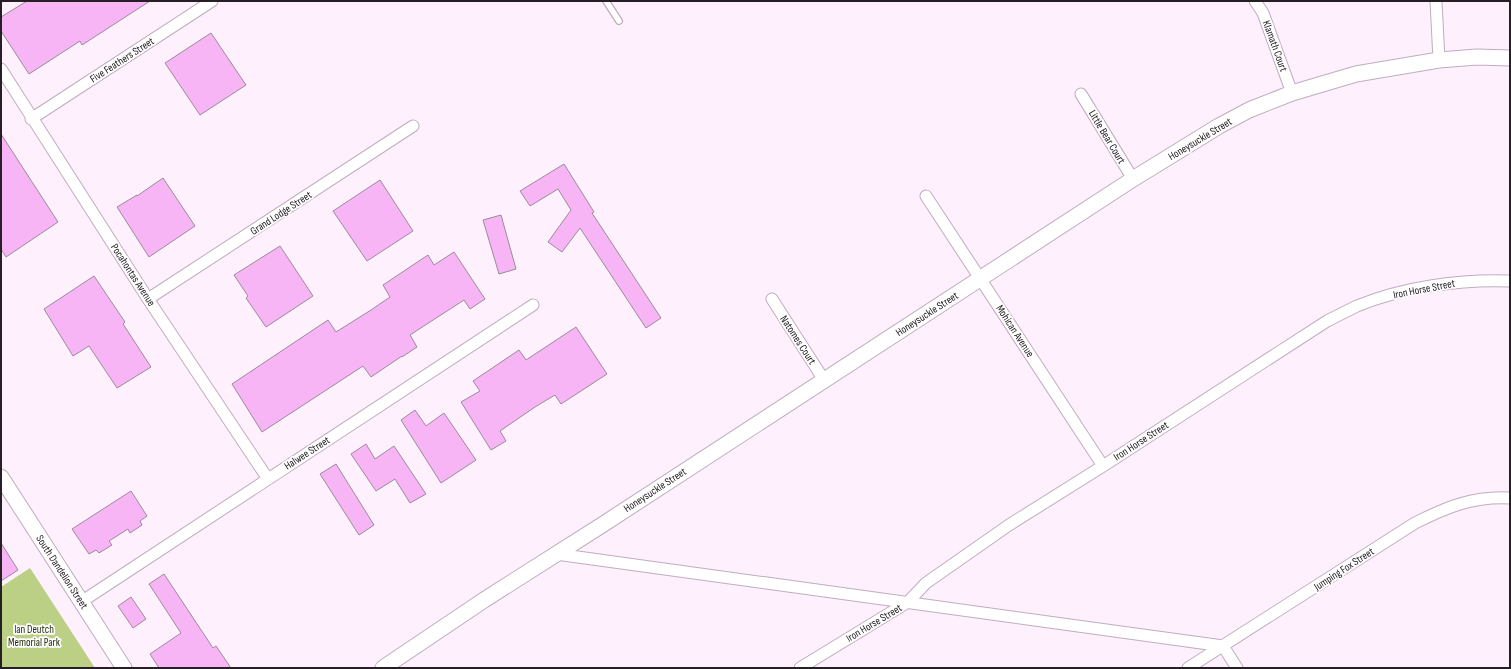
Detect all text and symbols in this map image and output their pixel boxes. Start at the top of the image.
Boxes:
street label: Klamath Court [1260,19,1290,74]
street label: Five Feathers Street [88,34,157,86]
street label: Little Bear Court [1086,108,1128,167]
street label: Honeysuckle Street [1166,115,1235,163]
street label: Grand Lodge Street [248,188,315,238]
street label: Pocahontas Avenue [108,241,158,309]
street label: Iron Horse Street [1392,277,1457,301]
street label: Honeysuckle Street [893,289,961,339]
street label: Mohican Avenue [993,302,1037,360]
street label: Natomes Court [777,313,819,368]
street label: Iron Horse Street [1111,418,1171,464]
street label: Halwee Street [282,433,333,473]
street label: Honeysuckle Street [621,465,689,515]
street label: South Dandelion Street [33,533,91,612]
street label: Jumping Fox Street [1311,544,1377,594]
street label: Iron Horse Street [844,601,905,645]
park label: Ian Deutch Memorial Park [8,623,61,649]

